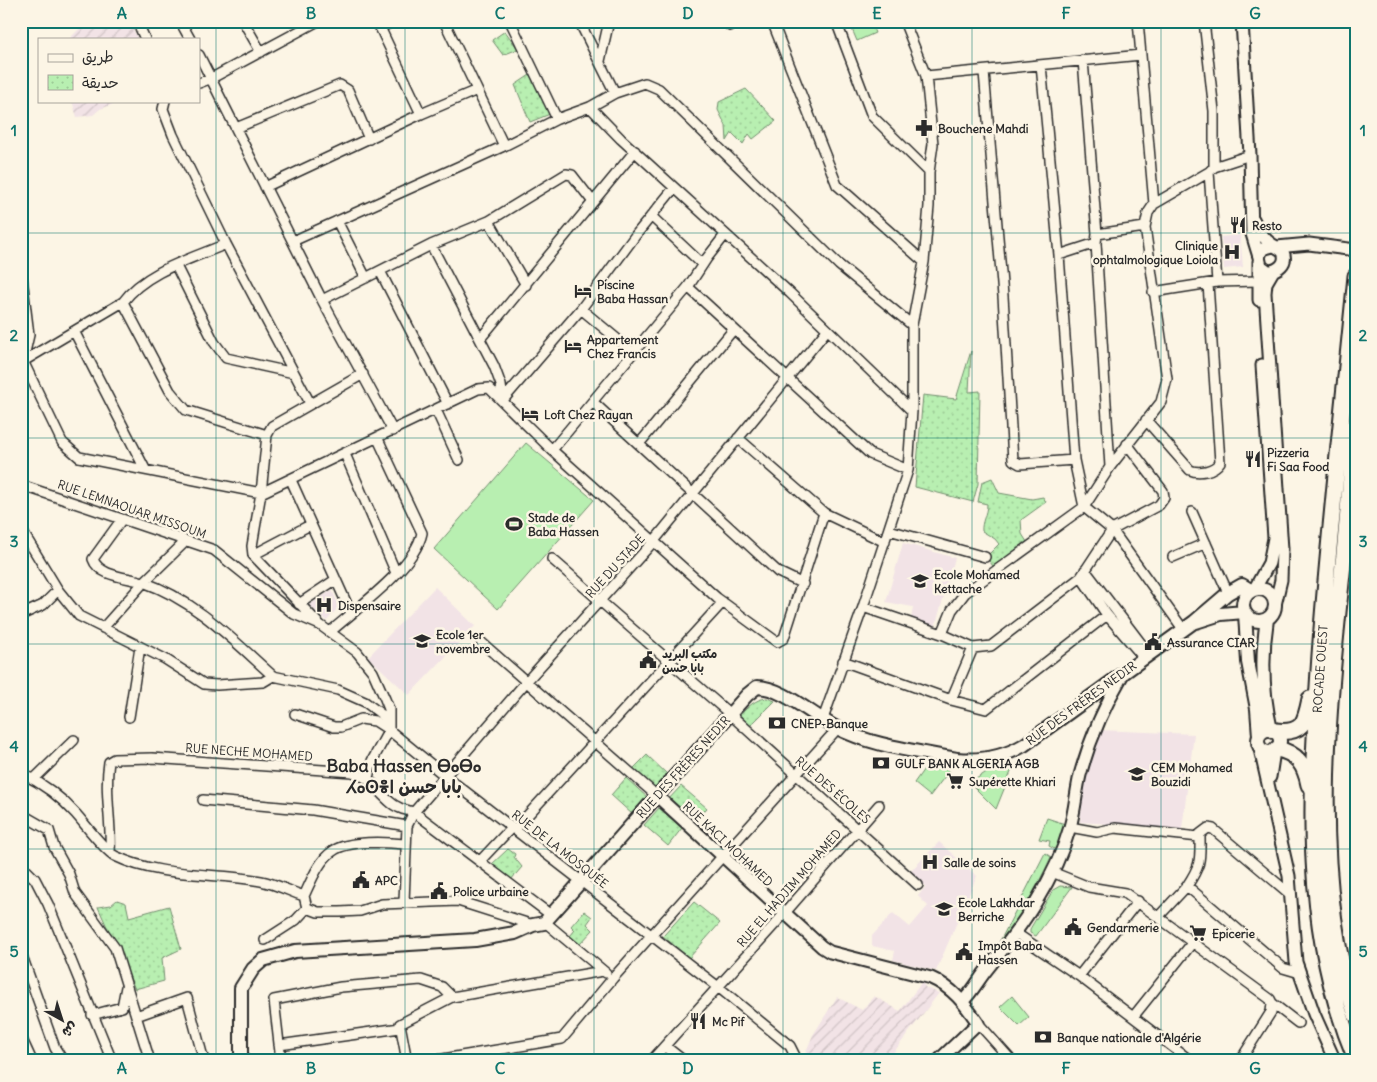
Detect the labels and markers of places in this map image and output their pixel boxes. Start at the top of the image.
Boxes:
pharmacy icon: Bouchene Mahdi [914,118,934,138]
place label: Bouchene Mahdi [938,121,1029,136]
restaurant icon: Resto [1228,215,1248,235]
place label: Resto [1252,218,1282,233]
place label: Clinique ophtalmologique Loiola [1093,238,1219,268]
hospital icon: Clinique ophtalmologique Loiola [1222,242,1242,262]
place label: Piscine Baba Hassan [597,277,668,306]
hotel icon: Piscine Baba Hassan [573,281,593,301]
place label: Appartement Chez Francis [587,332,659,361]
hotel icon: Appartement Chez Francis [563,336,583,356]
hotel icon: Loft Chez Rayan [520,404,540,424]
place label: Loft Chez Rayan [544,407,633,423]
place label: Pizzeria Fi Saa Food [1267,445,1329,474]
restaurant icon: Pizzeria Fi Saa Food [1243,449,1263,469]
place label: Stade de Baba Hassen [528,510,599,539]
sports icon: Stade de Baba Hassen [504,514,524,534]
place label: Ecole Mohamed Kettache [934,567,1020,596]
school or university icon: Ecole Mohamed Kettache [910,571,930,591]
hospital icon: Dispensaire [314,595,334,615]
place label: Dispensaire [338,598,401,614]
place label: Ecole 1er novembre [436,627,491,656]
school or university icon: Ecole 1er novembre [412,631,432,651]
public building icon: Assurance CIAR [1143,632,1163,652]
place label: Assurance CIAR [1167,635,1255,650]
place label: مكتب البريد بابا حسن [662,646,717,675]
public building icon: مكتب البريد بابا حسن [638,650,658,670]
bank icon: CNEP-Banque [767,713,787,733]
place label: CNEP-Banque [791,716,868,732]
bank icon: GULF BANK ALGERIA AGB [871,753,891,773]
place label: GULF BANK ALGERIA AGB [895,756,1039,771]
place label: CEM Mohamed Bouzidi [1151,760,1233,789]
school or university icon: CEM Mohamed Bouzidi [1127,764,1147,784]
supermarket icon: Supérette Khiari [945,771,965,791]
place label: Supérette Khiari [969,774,1056,790]
hospital icon: Salle de soins [920,852,940,872]
place label: Salle de soins [944,855,1016,870]
public building icon: APC [351,870,371,890]
place label: APC [375,873,398,888]
public building icon: Police urbaine [429,881,449,901]
place label: Police urbaine [453,884,529,899]
place label: Ecole Lakhdar Berriche [958,895,1035,924]
school or university icon: Ecole Lakhdar Berriche [934,899,954,919]
public building icon: Gendarmerie [1063,917,1083,937]
place label: Gendarmerie [1087,920,1159,935]
supermarket icon: Epicerie [1188,923,1208,943]
place label: Epicerie [1212,926,1255,942]
place label: Impôt Baba Hassen [978,938,1042,967]
public building icon: Impôt Baba Hassen [954,942,974,962]
restaurant icon: Mc Pif [688,1011,708,1031]
place label: Mc Pif [712,1014,746,1029]
bank icon: Banque nationale d'Algérie [1033,1027,1053,1047]
place label: Banque nationale d'Algérie [1057,1030,1202,1046]

